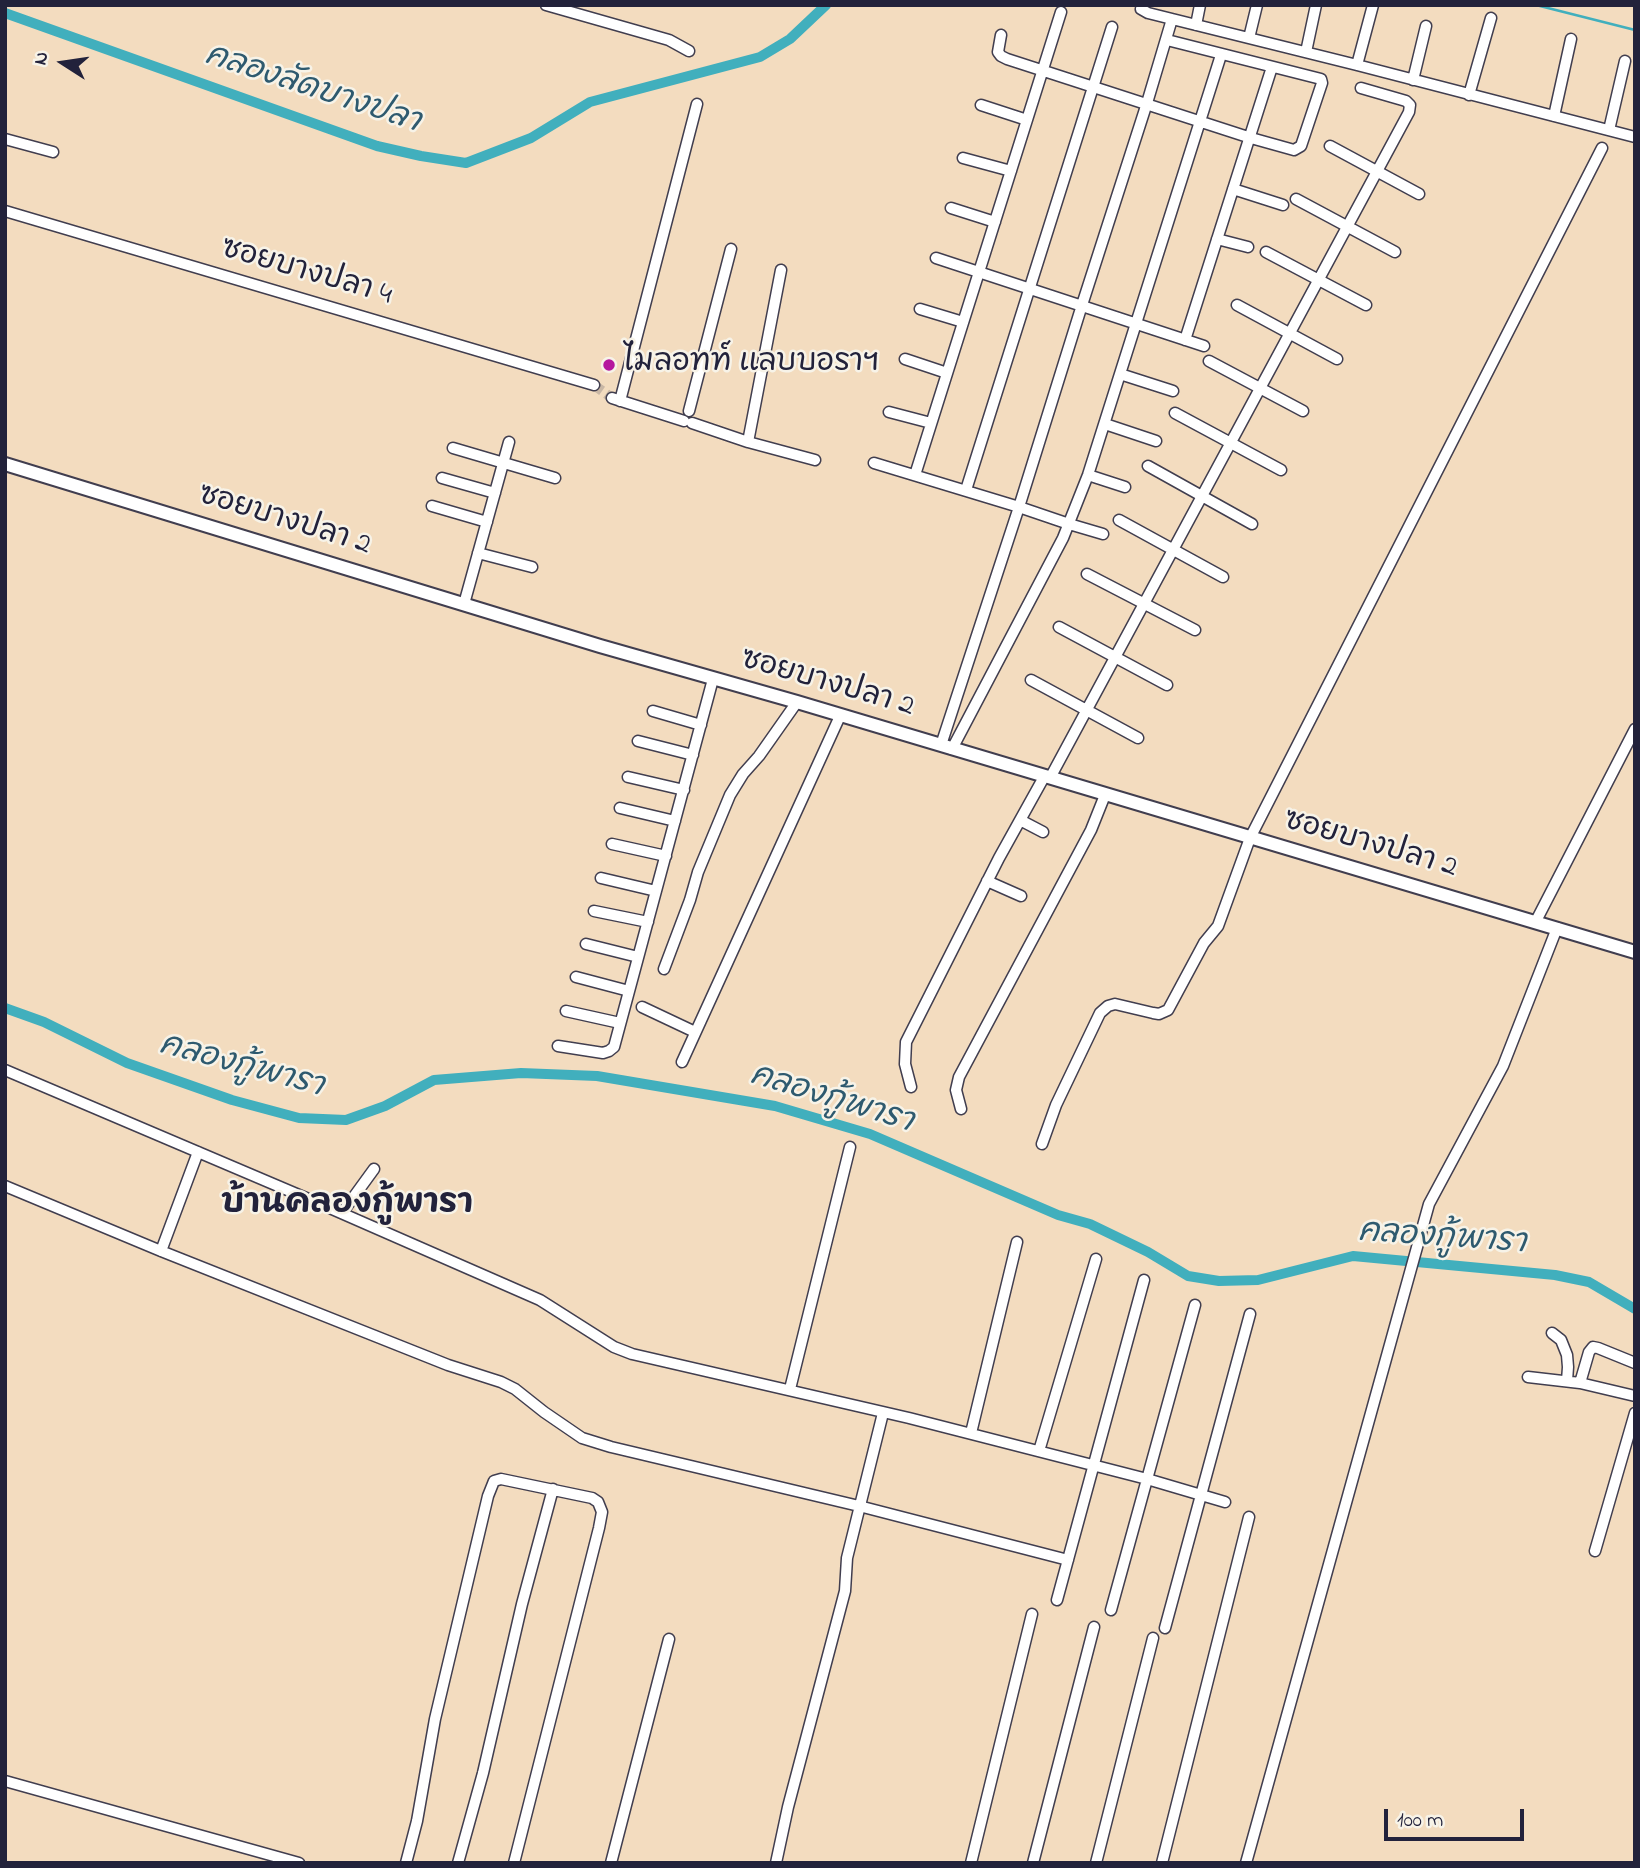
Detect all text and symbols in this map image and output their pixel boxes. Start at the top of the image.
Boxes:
north arrow [28,28,98,98]
water label: คลองลัดบางปลา [199,38,425,144]
text: N [27,49,57,68]
street label: ซอยบางปลา 4 [216,232,396,316]
place label: ไมลอทท์ แลบบอราฯ [623,347,880,383]
marker: ไมลอทท์ แลบบอราฯ [601,357,617,373]
street label: ซอยบางปลา 2 [193,479,375,565]
street label: ซอยบางปลา 2 [736,643,918,727]
street label: ซอยบางปลา 2 [1279,804,1461,888]
water label: คลองกู้พารา [155,1028,327,1108]
water label: คลองกู้พารา [745,1058,917,1144]
district label: บ้านคลองกู้พารา [221,1187,473,1227]
water label: คลองกู้พารา [1357,1215,1527,1265]
scale bar [1388,1794,1528,1838]
text: 100 m [1397,1806,1443,1836]

